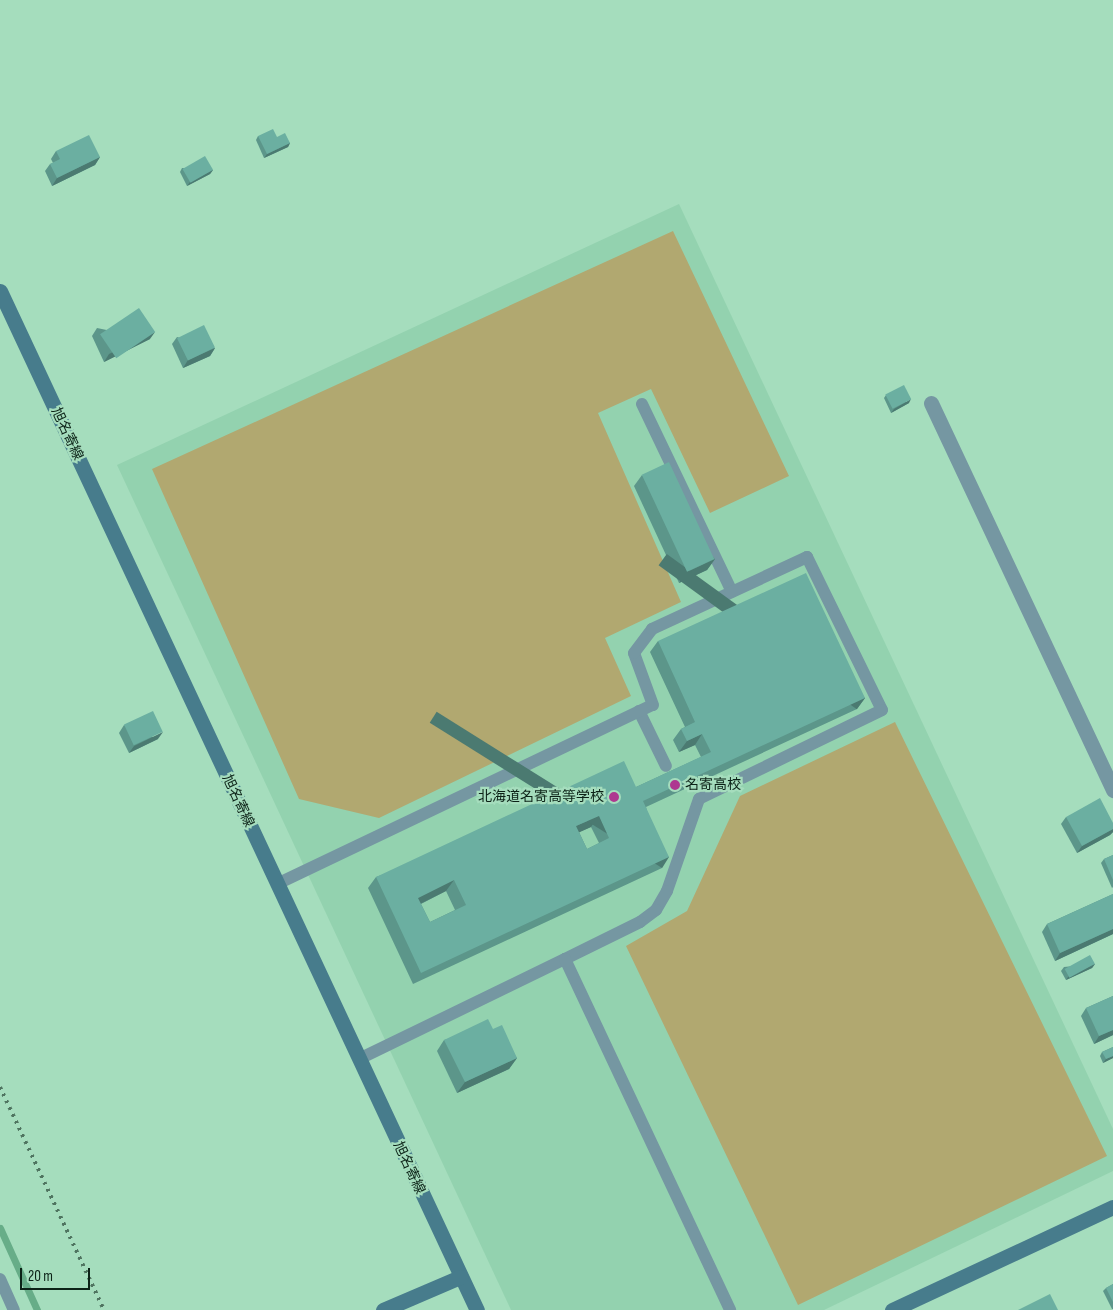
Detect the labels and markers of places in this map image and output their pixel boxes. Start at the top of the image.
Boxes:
place label: 名寄高校 [685,777,741,793]
marker: 名寄高校 [669,779,681,791]
place label: 北海道名寄高等学校 [478,789,604,805]
marker: 北海道名寄高等学校 [608,791,620,803]

